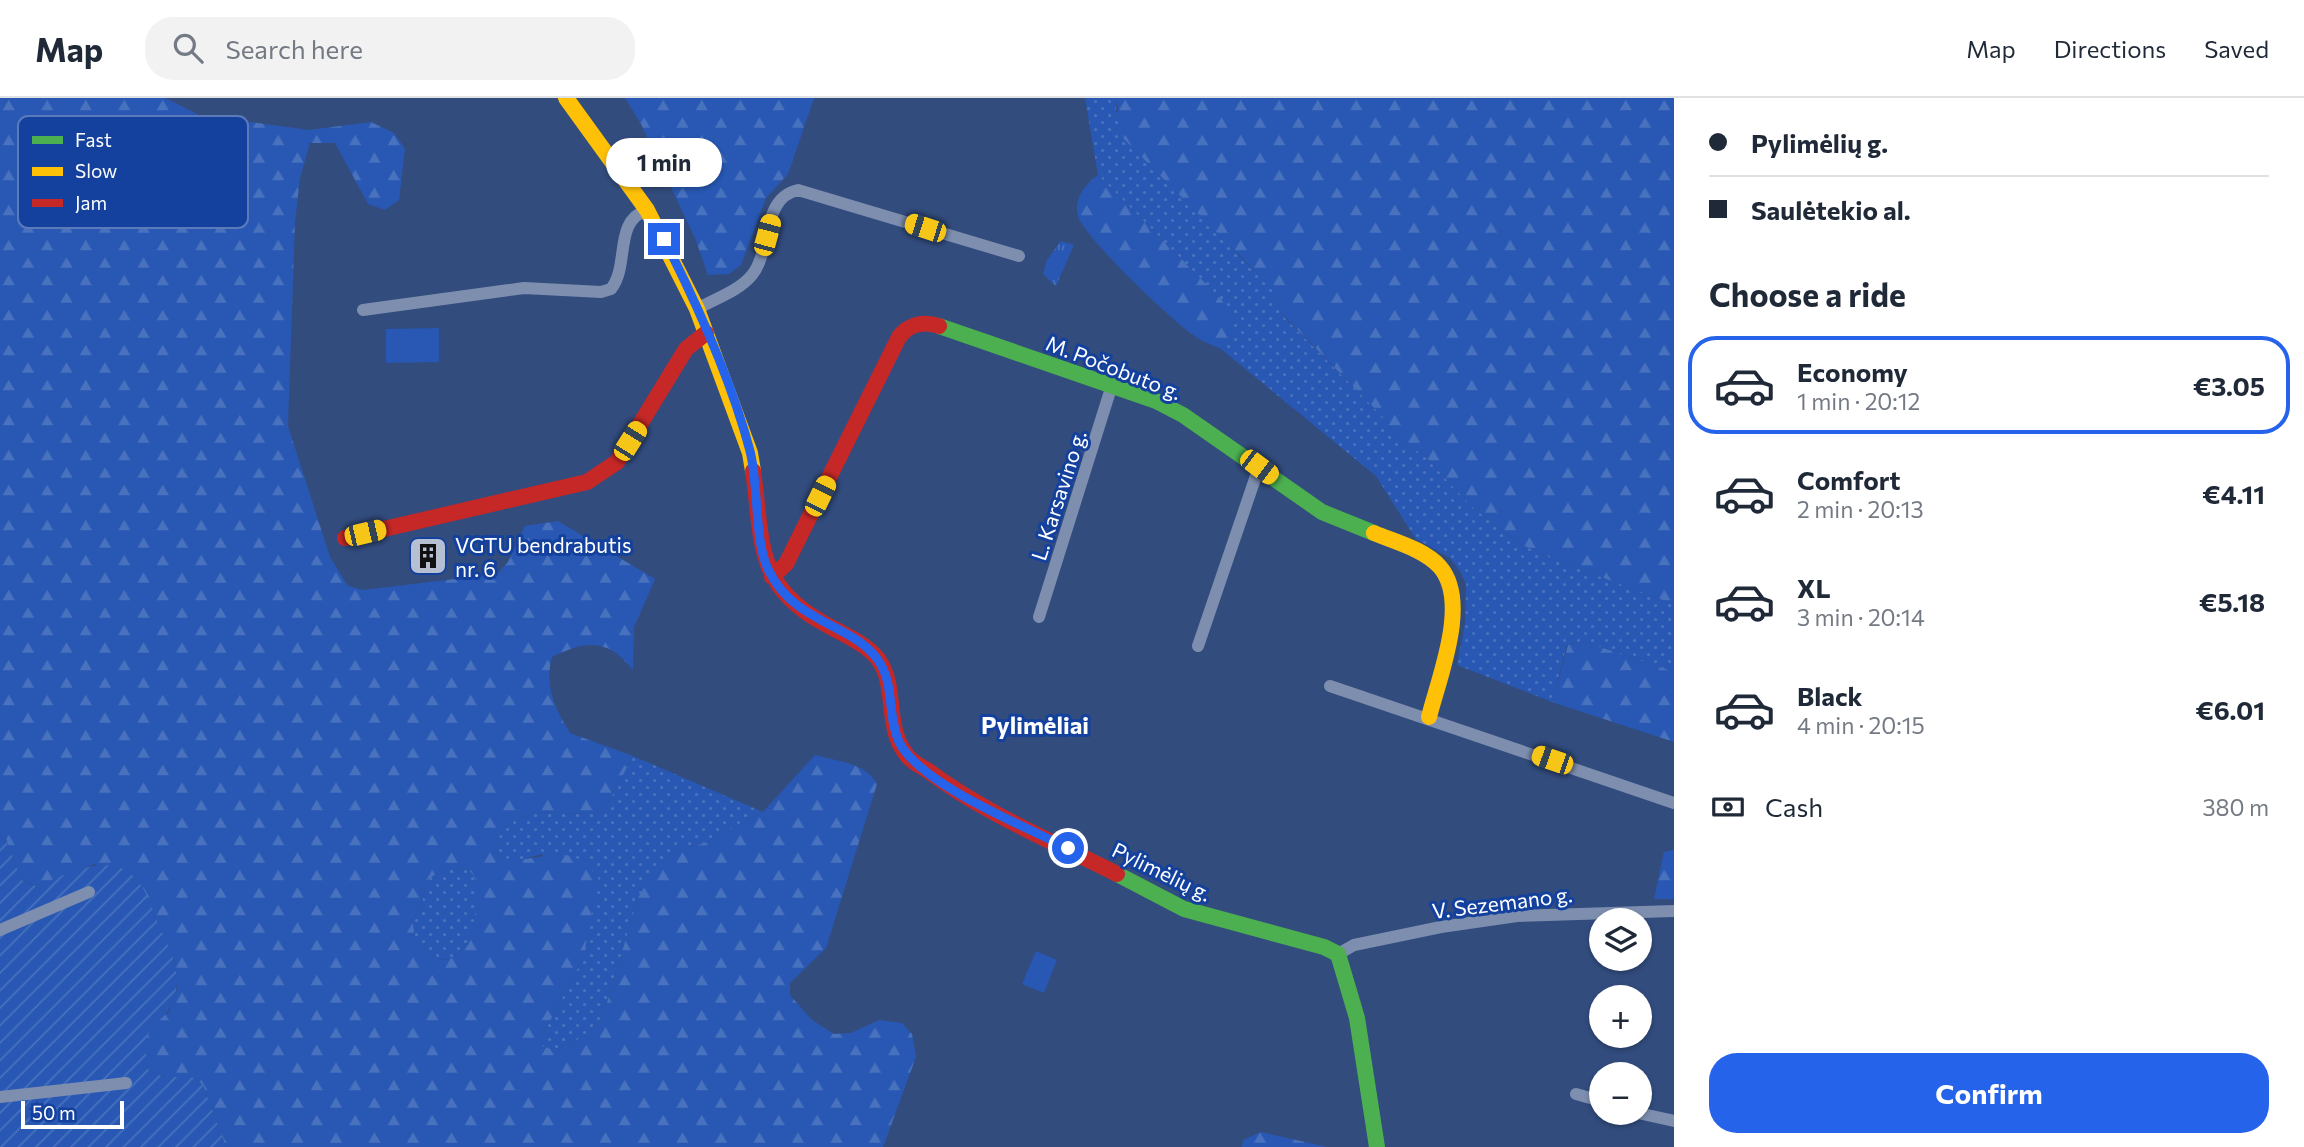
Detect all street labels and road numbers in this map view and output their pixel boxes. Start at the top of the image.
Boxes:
street label: M. Počobuto g. [1043,330,1185,404]
street label: L. Karsavino g. [1025,427,1091,563]
street label: Pylimėlių g. [1108,836,1216,906]
street label: V. Sezemano g. [1430,881,1574,923]

